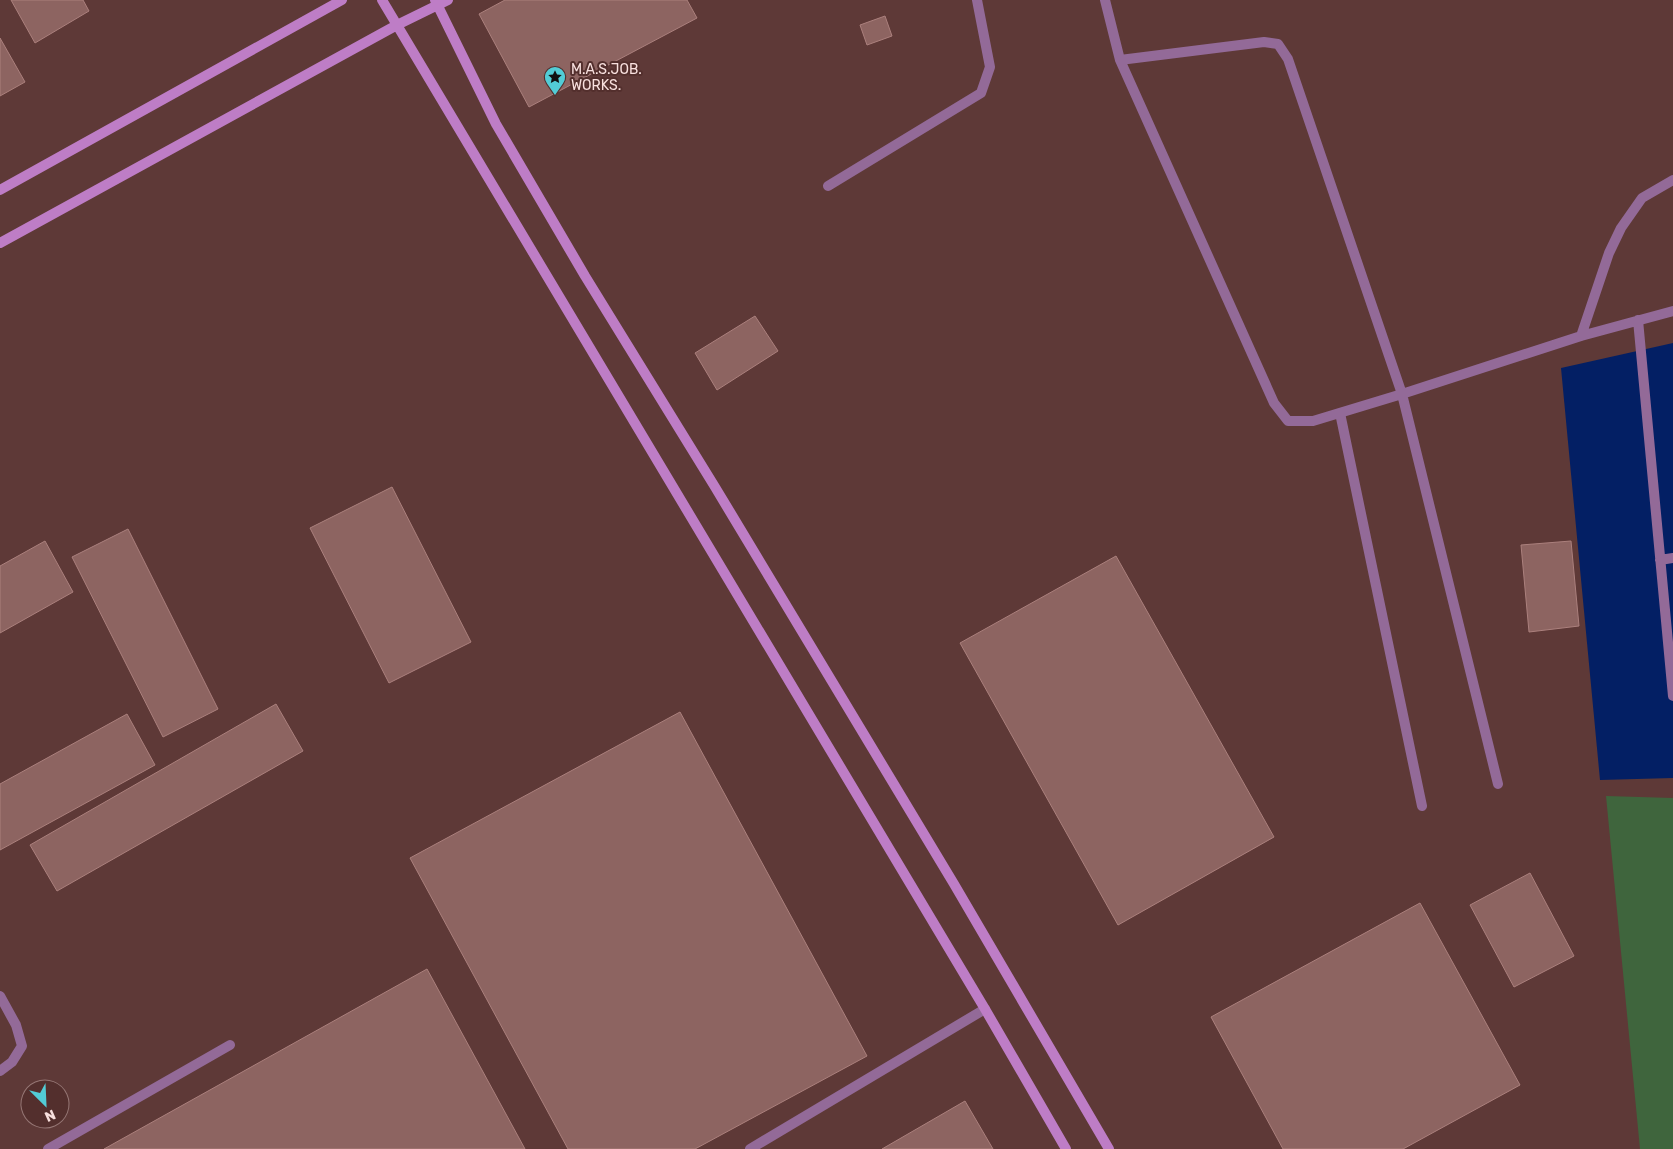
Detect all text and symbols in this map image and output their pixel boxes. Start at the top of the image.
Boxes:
place label: M.A.S.JOB. WORKS. [571,61,642,94]
place icon: M.A.S.JOB. WORKS. [543,65,567,96]
north arrow [20,1079,70,1129]
text: N [42,1106,58,1125]

